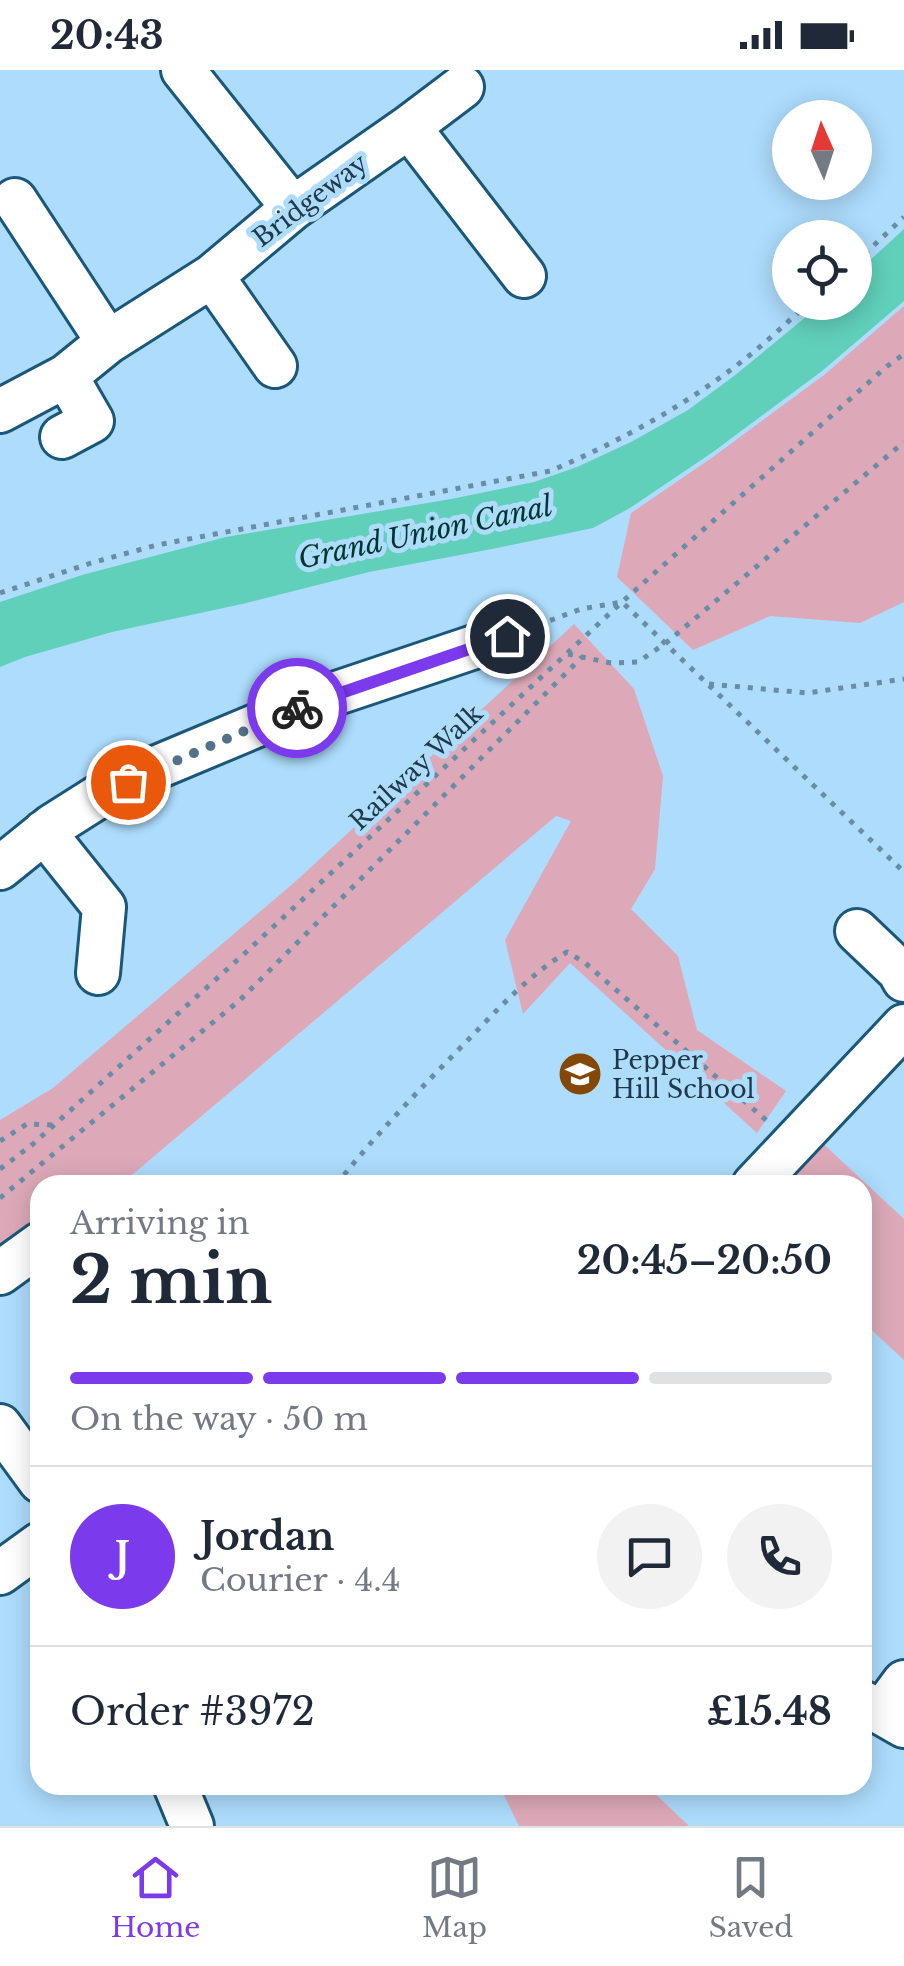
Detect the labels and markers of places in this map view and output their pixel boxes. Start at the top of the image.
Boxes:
pin [465,594,550,679]
pin [86,740,171,825]
place label: Pepper Hill School [612,1045,755,1105]
school or university icon: Pepper Hill School [557,1051,603,1097]

